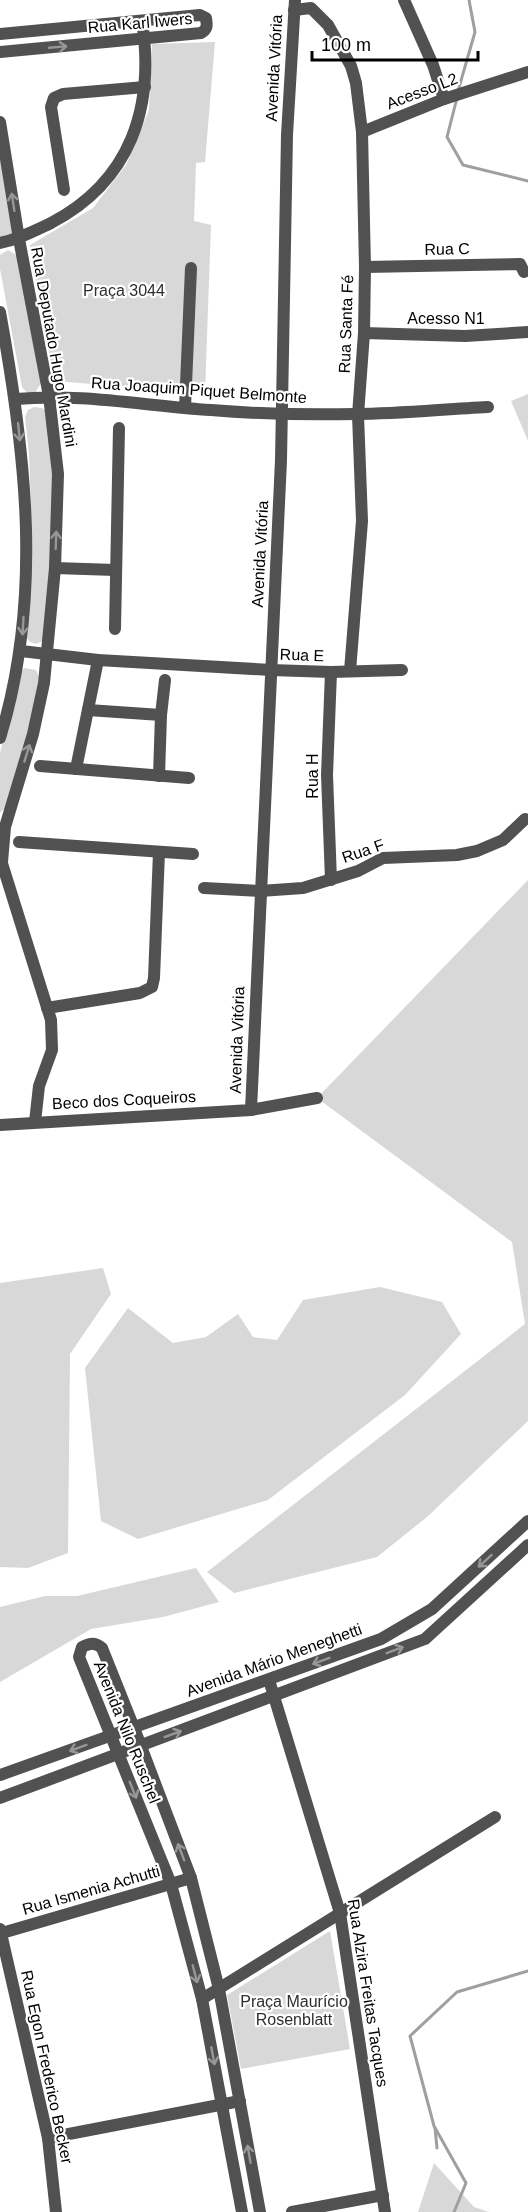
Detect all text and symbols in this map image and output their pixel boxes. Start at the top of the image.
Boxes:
street label: Rua Karl Iwers [87,10,193,36]
street label: Avenida Vitória [263,14,285,122]
scale bar [312,24,478,62]
text: 100 m [321,35,371,55]
one-way arrow [48,41,68,52]
street label: Acesso L2 [384,70,460,112]
one-way arrow [8,192,19,212]
street label: Rua C [424,240,470,258]
street label: Rua Deputado Hugo Mardini [28,246,80,448]
street label: Rua Santa Fé [336,274,356,374]
park label: Praça 3044 [83,282,165,299]
street label: Acesso N1 [407,310,485,327]
street label: Rua Joaquim Piquet Belmonte [91,374,307,406]
one-way arrow [14,421,25,441]
street label: Avenida Vitória [249,500,271,608]
one-way arrow [50,530,62,550]
one-way arrow [17,616,28,636]
street label: Rua E [279,646,325,664]
one-way arrow [22,744,33,763]
street label: Rua H [304,753,321,799]
street label: Rua F [340,836,387,866]
street label: Avenida Vitória [227,986,247,1094]
street label: Beco dos Coqueiros [52,1088,196,1112]
one-way arrow [478,1554,493,1568]
street label: Avenida Mário Meneghetti [184,1620,364,1700]
one-way arrow [385,1644,404,1655]
one-way arrow [312,1657,331,1668]
street label: Avenida Nilo Ruschel [91,1658,163,1806]
one-way arrow [163,1728,182,1739]
one-way arrow [69,1743,88,1754]
one-way arrow [128,1780,139,1799]
one-way arrow [174,1843,185,1861]
street label: Rua Ismenia Achutti [20,1862,162,1918]
street label: Rua Alzira Freitas Tacques [345,1898,391,2088]
one-way arrow [190,1964,202,1983]
street label: Rua Egon Frederico Becker [18,1969,76,2166]
park label: Praça Maurício Rosenblatt [240,1993,348,2028]
one-way arrow [208,2046,219,2066]
one-way arrow [243,2145,254,2165]

